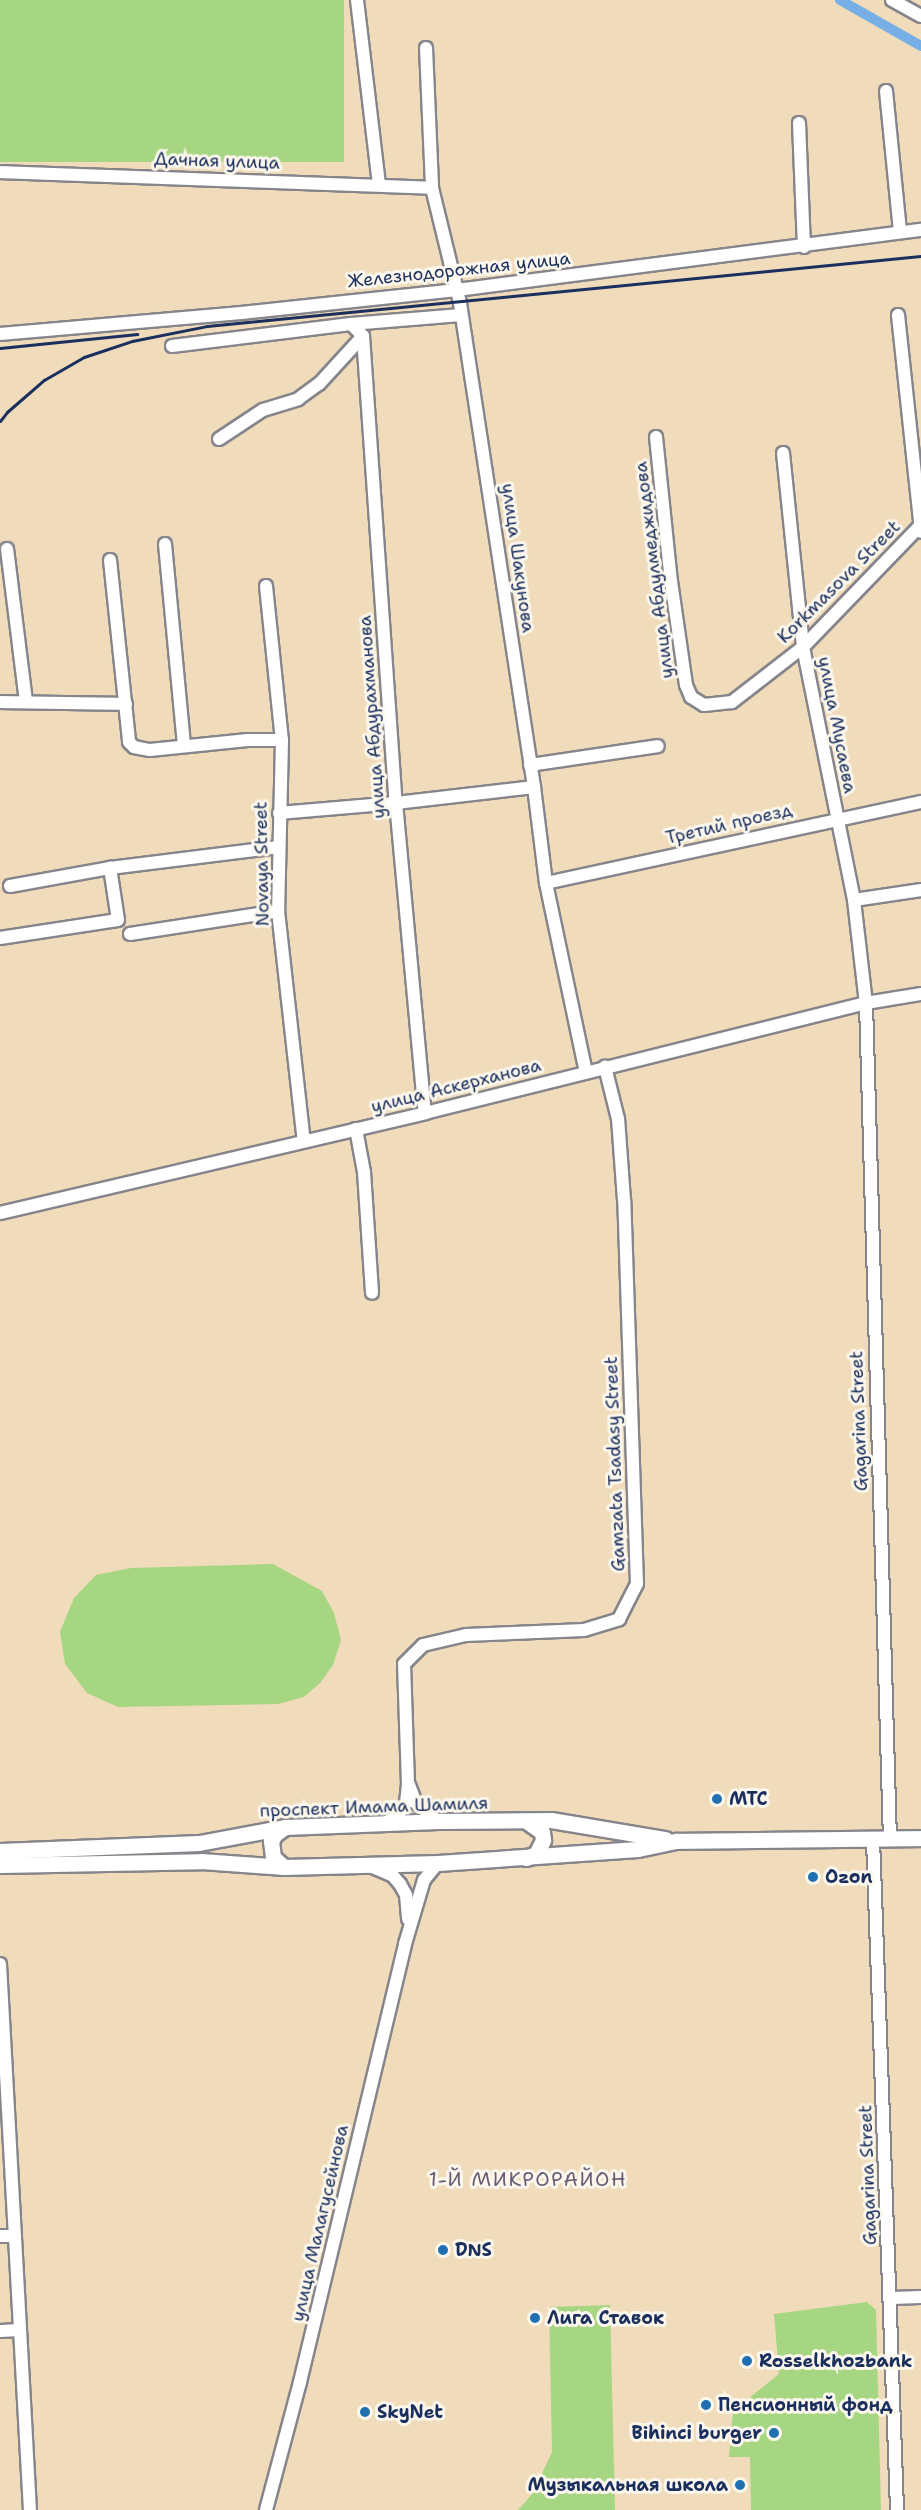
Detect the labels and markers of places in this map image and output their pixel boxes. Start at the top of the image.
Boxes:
place label: МТС [729,1788,768,1810]
marker: МТС [710,1792,724,1806]
place label: Ozon [825,1866,872,1888]
marker: Ozon [806,1870,820,1884]
place label: DNS [455,2239,492,2261]
marker: DNS [436,2243,450,2257]
place label: Лига Ставок [547,2307,664,2329]
marker: Лига Ставок [528,2311,542,2325]
place label: Rosselkhozbank [759,2350,913,2372]
marker: Rosselkhozbank [740,2354,754,2368]
place label: Пенсионный фонд [718,2394,893,2416]
marker: Пенсионный фонд [699,2398,713,2412]
place label: SkyNet [377,2401,443,2423]
marker: SkyNet [358,2405,372,2419]
place label: Bihinci burger [632,2422,762,2444]
marker: Bihinci burger [767,2426,781,2440]
place label: Музыкальная школа [527,2474,728,2496]
marker: Музыкальная школа [733,2478,747,2492]

